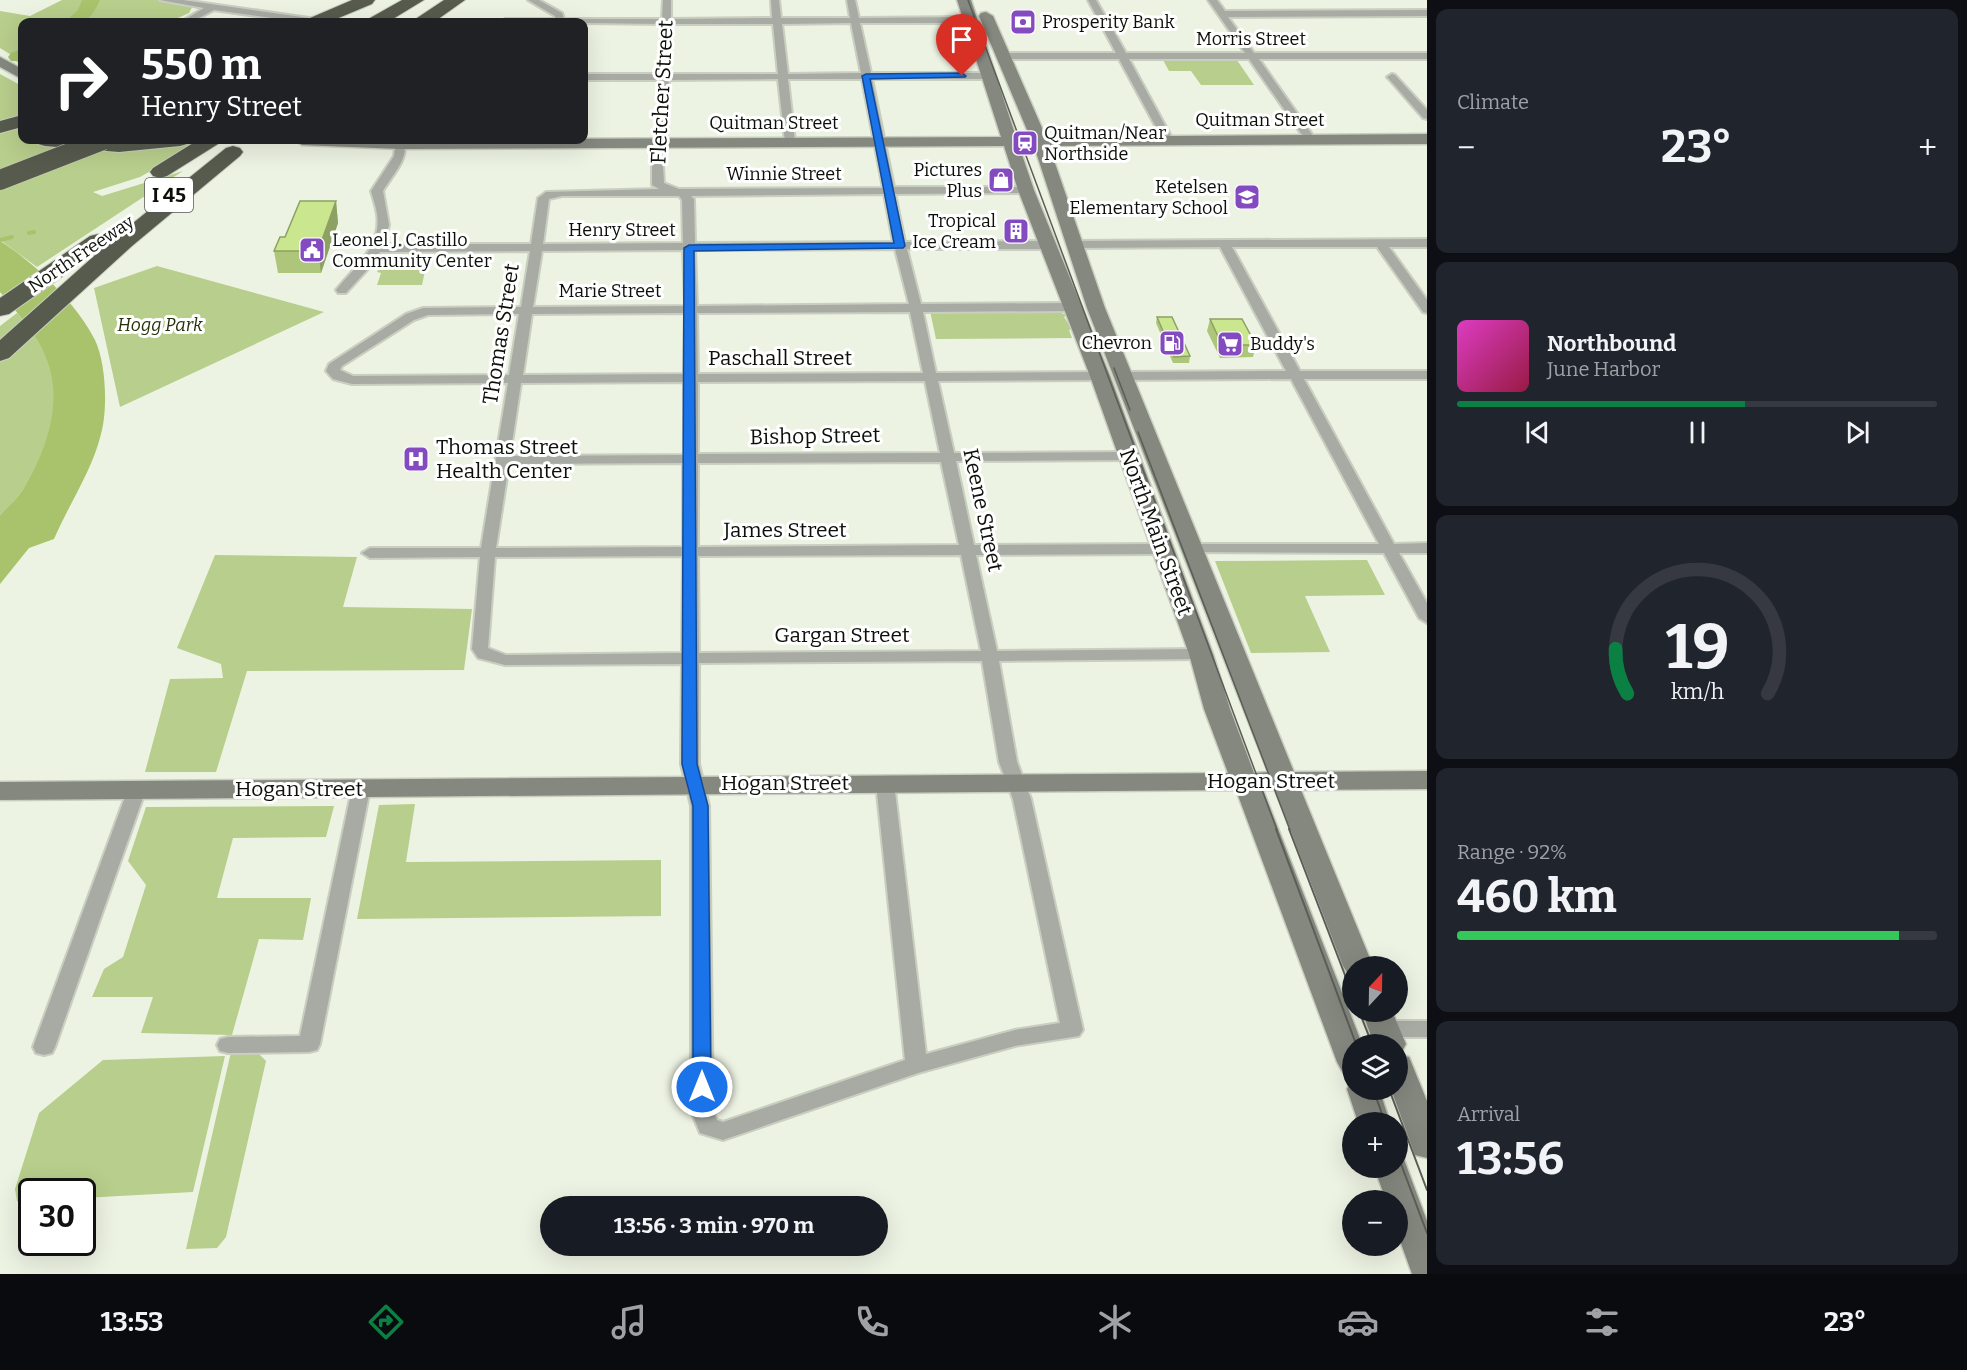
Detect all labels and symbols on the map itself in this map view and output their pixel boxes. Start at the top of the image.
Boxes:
bank icon: Prosperity Bank [1008,7,1038,37]
place label: Prosperity Bank [1042,11,1176,33]
pin [936,14,987,76]
street label: Fletcher Street [645,19,679,165]
street label: Morris Street [1196,28,1306,50]
street label: Quitman Street [1195,109,1325,131]
street label: Quitman Street [709,112,839,134]
place label: Quitman/Near Northside [1044,122,1166,165]
station icon: Quitman/Near Northside [1010,128,1040,158]
place label: Pictures Plus [913,159,982,202]
street label: Winnie Street [726,163,842,185]
shop icon: Pictures Plus [986,165,1016,195]
place label: Ketelsen Elementary School [1069,176,1229,219]
road number: I 45 [145,178,193,212]
school or university icon: Ketelsen Elementary School [1232,182,1262,212]
street label: North Freeway [24,210,139,298]
place label: Tropical Ice Cream [912,210,996,253]
building icon: Tropical Ice Cream [1001,216,1031,246]
street label: Henry Street [568,219,676,241]
place label: Leonel J. Castillo Community Center [332,229,492,272]
public building icon: Leonel J. Castillo Community Center [297,235,327,265]
street label: Thomas Street [477,261,525,406]
street label: Marie Street [559,280,662,302]
park label: Hogg Park [117,314,203,336]
fuel station icon: Chevron [1157,328,1187,358]
supermarket icon: Buddy's [1215,329,1245,359]
place label: Chevron [1082,332,1153,354]
place label: Buddy's [1250,333,1315,355]
street label: Paschall Street [708,345,852,371]
street label: Bishop Street [749,422,881,450]
place label: Thomas Street Health Center [436,434,579,484]
hospital icon: Thomas Street Health Center [401,444,431,474]
street label: North Main Street [1114,445,1198,619]
street label: Keene Street [957,446,1009,574]
street label: James Street [722,517,847,543]
street label: Gargan Street [774,622,910,648]
street label: Hogan Street [1207,768,1335,794]
street label: Hogan Street [721,770,849,796]
street label: Hogan Street [235,776,363,802]
north arrow [1342,956,1408,1022]
position arrow [670,1055,734,1119]
speed limit sign: 30 [18,1178,96,1256]

